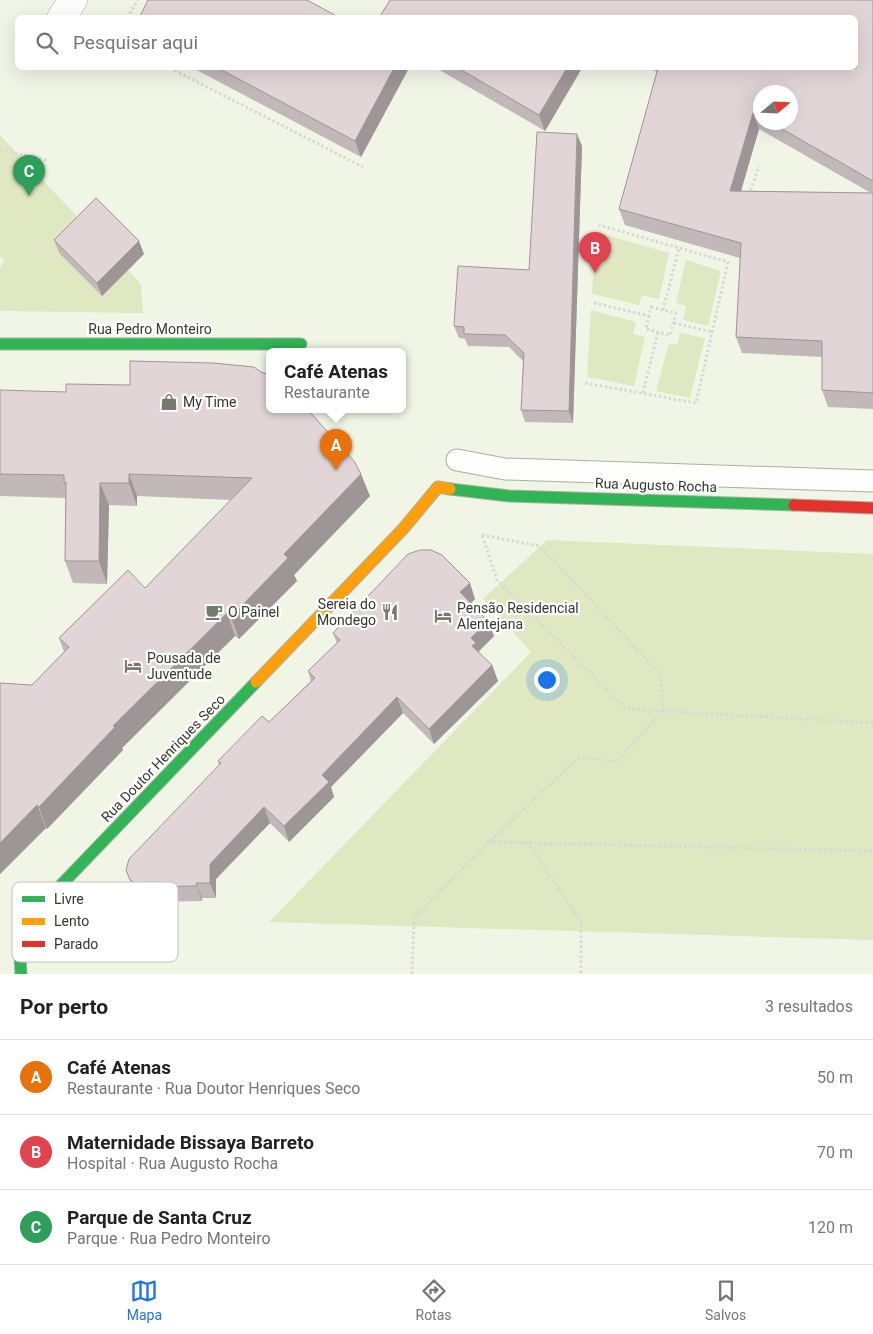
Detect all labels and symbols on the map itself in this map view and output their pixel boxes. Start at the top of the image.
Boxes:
north arrow [753,85,798,130]
pin: C [13,155,45,196]
pin: B [579,232,611,273]
street label: Rua Pedro Monteiro [88,321,212,337]
shop icon: My Time [159,392,179,412]
place label: My Time [183,394,237,410]
pin: A [320,429,352,470]
street label: Rua Augusto Rocha [595,475,717,495]
place label: Sereia do Mondego [317,596,376,628]
place label: Pensão Residencial Alentejana [457,600,579,632]
cafe icon: O Painel [204,602,224,622]
restaurant icon: Sereia do Mondego [380,602,400,622]
place label: O Painel [228,604,279,620]
hotel icon: Pensão Residencial Alentejana [433,606,453,626]
place label: Pousada de Juventude [147,650,221,682]
hotel icon: Pousada de Juventude [123,656,143,676]
your location [534,667,560,693]
street label: Rua Doutor Henriques Seco [98,691,228,825]
legend [12,882,178,962]
text: Livre [54,891,84,907]
text: Lento [54,913,89,929]
text: Parado [54,936,98,952]

